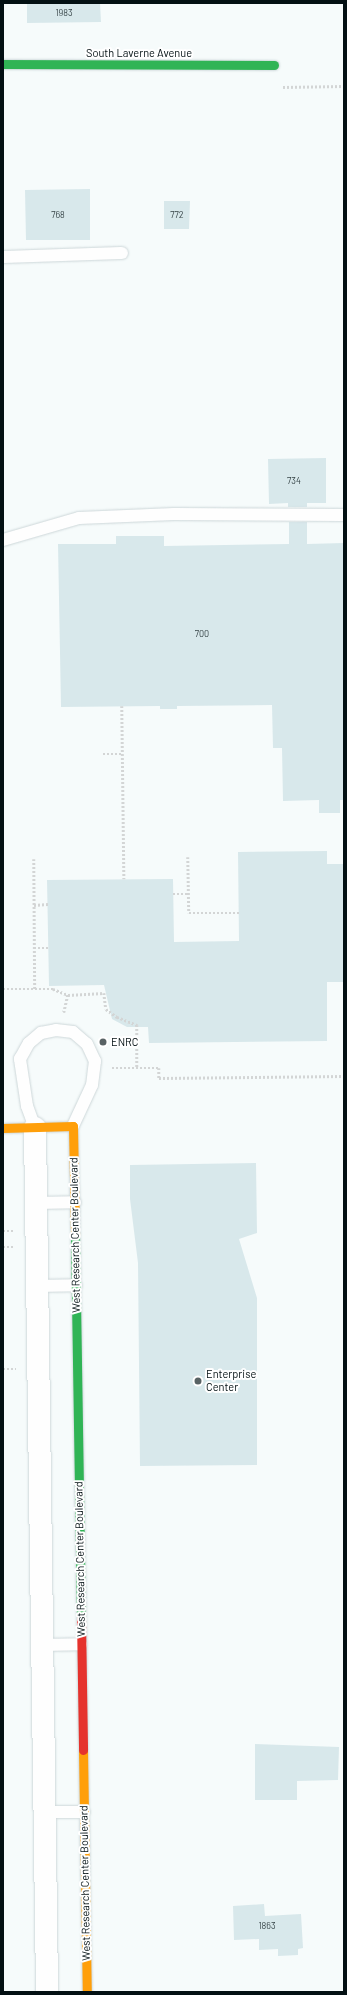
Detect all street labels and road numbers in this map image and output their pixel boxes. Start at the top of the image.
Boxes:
street label: South Laverne Avenue [86,46,192,60]
street label: West Research Center Boulevard [67,1157,83,1313]
street label: West Research Center Boulevard [72,1481,88,1637]
street label: West Research Center Boulevard [77,1805,93,1961]

